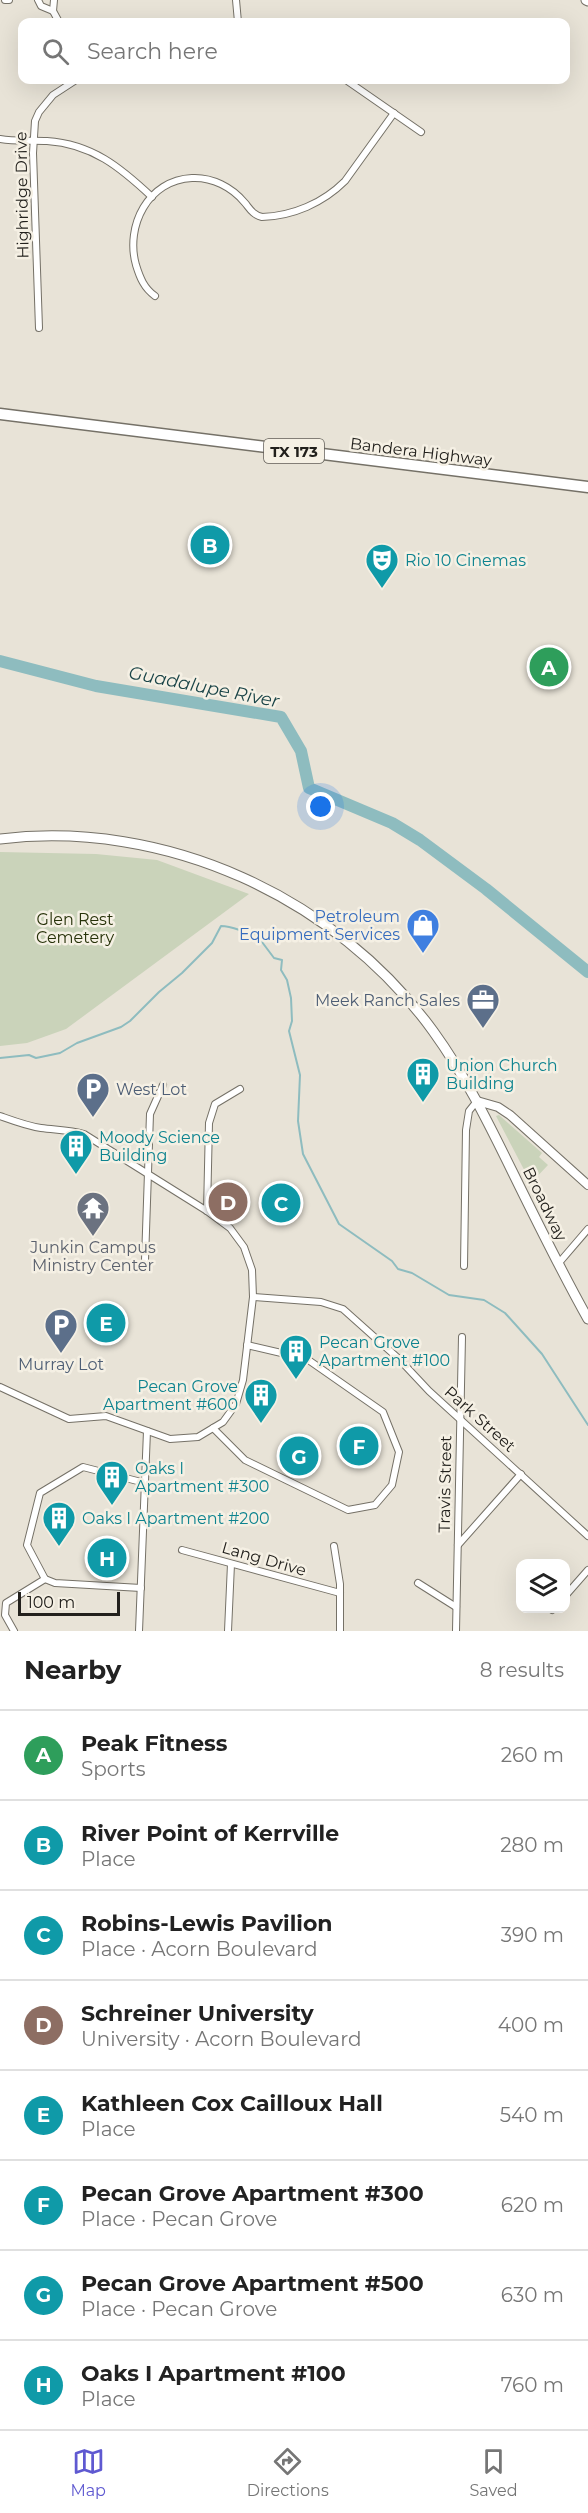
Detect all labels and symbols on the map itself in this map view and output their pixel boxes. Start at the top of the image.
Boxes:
street label: Highridge Drive [11,131,33,259]
street label: Bandera Highway [349,434,493,470]
road number: TX 173 [264,439,324,463]
pin: B [190,522,230,568]
theatre icon: Rio 10 Cinemas [364,542,400,589]
place label: Rio 10 Cinemas [405,551,526,570]
pin: A [530,644,568,690]
water label: Guadalupe River [127,662,282,713]
your location [306,792,335,821]
place label: Petroleum Equipment Services [239,907,400,944]
shop icon: Petroleum Equipment Services [405,907,441,954]
park label: Glen Rest Cemetery [36,910,114,947]
office icon: Meek Ranch Sales [465,982,501,1029]
place label: Meek Ranch Sales [315,991,460,1010]
building icon: Union Church Building [405,1056,441,1103]
place label: Union Church Building [446,1056,558,1093]
parking icon: West Lot [75,1071,111,1118]
place label: West Lot [116,1080,187,1099]
building icon: Moody Science Building [58,1128,94,1175]
place label: Moody Science Building [99,1128,220,1165]
street label: Broadway [519,1164,571,1244]
pin: D [208,1180,248,1224]
pin: C [262,1180,300,1226]
temple icon: Junkin Campus Ministry Center [75,1190,111,1237]
place label: Junkin Campus Ministry Center [29,1238,156,1275]
pin: E [86,1300,126,1346]
parking icon: Murray Lot [43,1307,79,1354]
building icon: Pecan Grove Apartment #100 [278,1333,314,1380]
place label: Pecan Grove Apartment #100 [319,1333,450,1370]
place label: Murray Lot [18,1355,104,1374]
place label: Pecan Grove Apartment #600 [103,1377,238,1414]
building icon: Pecan Grove Apartment #600 [243,1377,279,1424]
street label: Park Street [441,1382,520,1456]
pin: F [340,1424,378,1468]
pin: G [280,1434,318,1478]
street label: Travis Street [435,1435,455,1533]
building icon: Oaks I Apartment #300 [94,1459,130,1506]
place label: Oaks I Apartment #300 [135,1459,269,1496]
building icon: Oaks I Apartment #200 [41,1500,77,1547]
place label: Oaks I Apartment #200 [82,1509,270,1528]
pin: H [88,1536,126,1580]
street label: Lang Drive [220,1538,308,1580]
scale bar [18,1589,120,1616]

